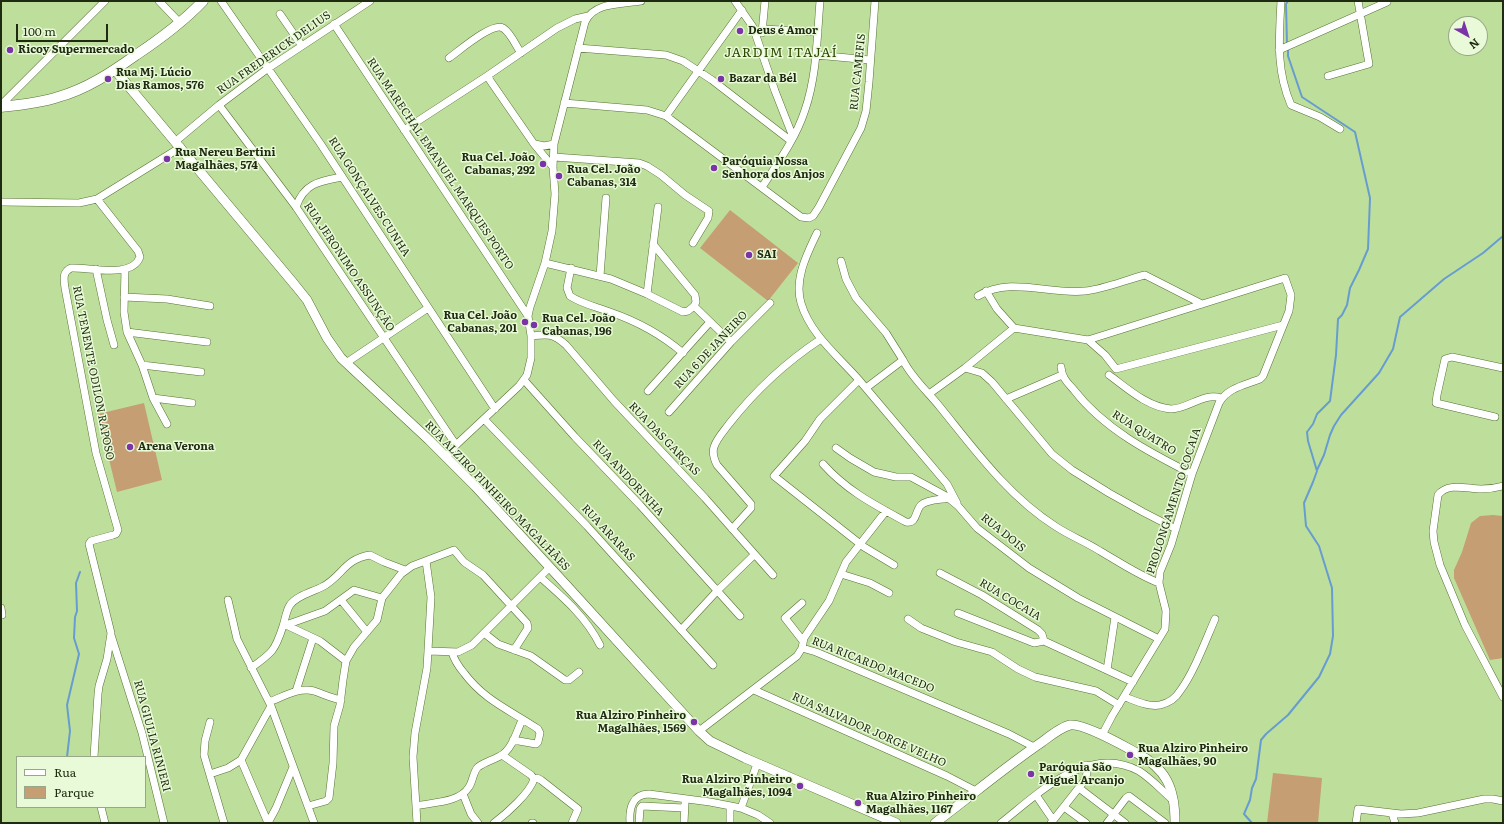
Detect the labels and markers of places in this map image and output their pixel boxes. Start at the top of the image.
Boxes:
place label: Deus é Amor [748,24,818,38]
marker: Deus é Amor [735,26,745,36]
place label: Ricoy Supermercado [18,43,134,57]
marker: Ricoy Supermercado [5,45,15,55]
place label: Rua Mj. Lúcio Dias Ramos, 576 [116,66,204,92]
place label: Bazar da Bél [729,72,797,86]
marker: Rua Mj. Lúcio Dias Ramos, 576 [103,74,113,84]
marker: Bazar da Bél [716,74,726,84]
place label: Rua Nereu Bertini Magalhães, 574 [175,146,276,172]
place label: Rua Cel. João Cabanas, 292 [462,151,535,177]
marker: Rua Nereu Bertini Magalhães, 574 [162,154,172,164]
place label: Paróquia Nossa Senhora dos Anjos [722,155,825,181]
marker: Rua Cel. João Cabanas, 292 [538,159,548,169]
place label: Rua Cel. João Cabanas, 314 [567,163,640,189]
marker: Paróquia Nossa Senhora dos Anjos [709,163,719,173]
marker: Rua Cel. João Cabanas, 314 [554,171,564,181]
place label: SAI [757,248,776,262]
marker: SAI [744,250,754,260]
place label: Rua Cel. João Cabanas, 201 [444,309,517,335]
place label: Rua Cel. João Cabanas, 196 [542,312,615,338]
marker: Rua Cel. João Cabanas, 201 [520,317,530,327]
marker: Rua Cel. João Cabanas, 196 [529,320,539,330]
place label: Arena Verona [138,440,214,454]
marker: Arena Verona [125,442,135,452]
place label: Rua Alziro Pinheiro Magalhães, 1569 [576,709,686,735]
marker: Rua Alziro Pinheiro Magalhães, 1569 [689,717,699,727]
place label: Rua Alziro Pinheiro Magalhães, 90 [1138,742,1248,768]
marker: Rua Alziro Pinheiro Magalhães, 90 [1125,750,1135,760]
place label: Paróquia São Miguel Arcanjo [1039,761,1124,787]
marker: Paróquia São Miguel Arcanjo [1026,769,1036,779]
place label: Rua Alziro Pinheiro Magalhães, 1094 [682,773,792,799]
marker: Rua Alziro Pinheiro Magalhães, 1094 [795,781,805,791]
place label: Rua Alziro Pinheiro Magalhães, 1167 [866,790,976,816]
marker: Rua Alziro Pinheiro Magalhães, 1167 [853,798,863,808]

